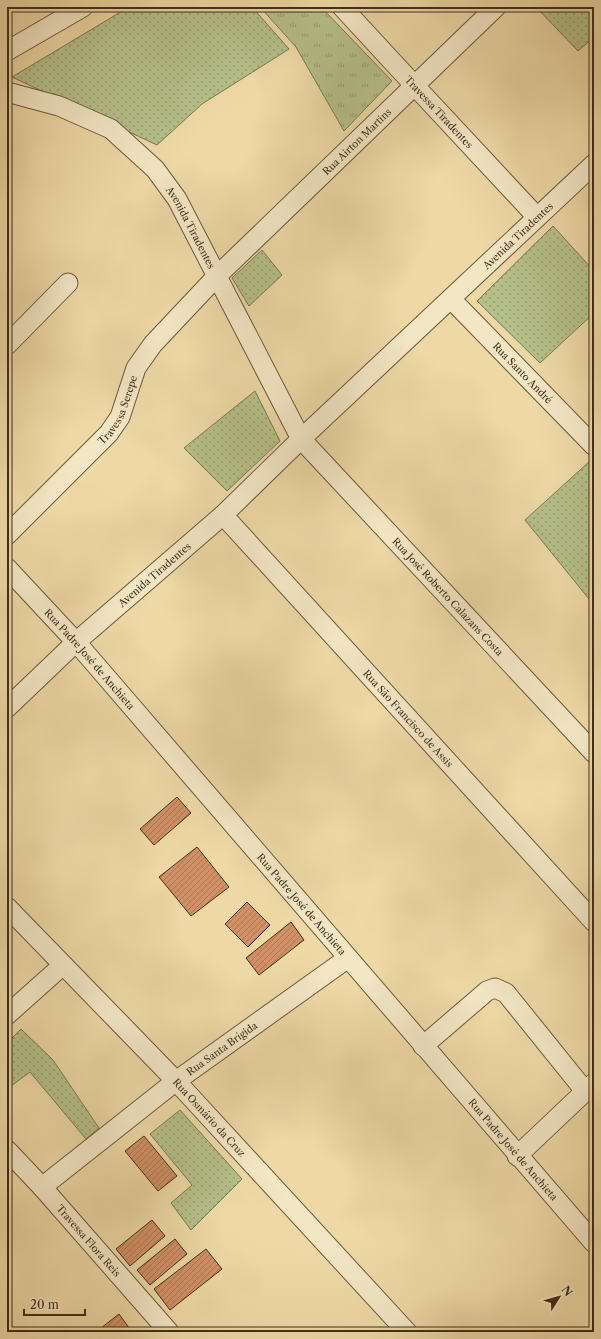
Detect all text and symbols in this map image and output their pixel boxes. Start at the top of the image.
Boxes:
street label: Travessa Tiradentes [402,73,476,151]
street label: Rua Airton Martins [320,105,394,178]
street label: Avenida Tiradentes [162,183,218,271]
street label: Avenida Tiradentes [479,200,556,273]
street label: Rua Santo André [490,340,555,407]
street label: Travessa Serepe [95,373,140,447]
street label: Rua José Roberto Calazans Costa [389,535,506,659]
street label: Avenida Tiradentes [115,540,194,610]
street label: Rua Padre José de Anchieta [41,606,138,713]
street label: Rua São Francisco de Assis [360,667,456,770]
street label: Rua Padre José de Anchieta [254,851,349,958]
street label: Rua Santa Brígida [184,1019,261,1078]
street label: Rua Osmário da Cruz [170,1076,248,1160]
street label: Rua Padre José de Anchieta [465,1096,561,1204]
street label: Travessa Flora Reis [53,1202,123,1279]
north arrow [539,1277,579,1317]
text: N [559,1283,576,1299]
scale bar [24,1291,85,1317]
text: 20 m [30,1297,59,1312]

